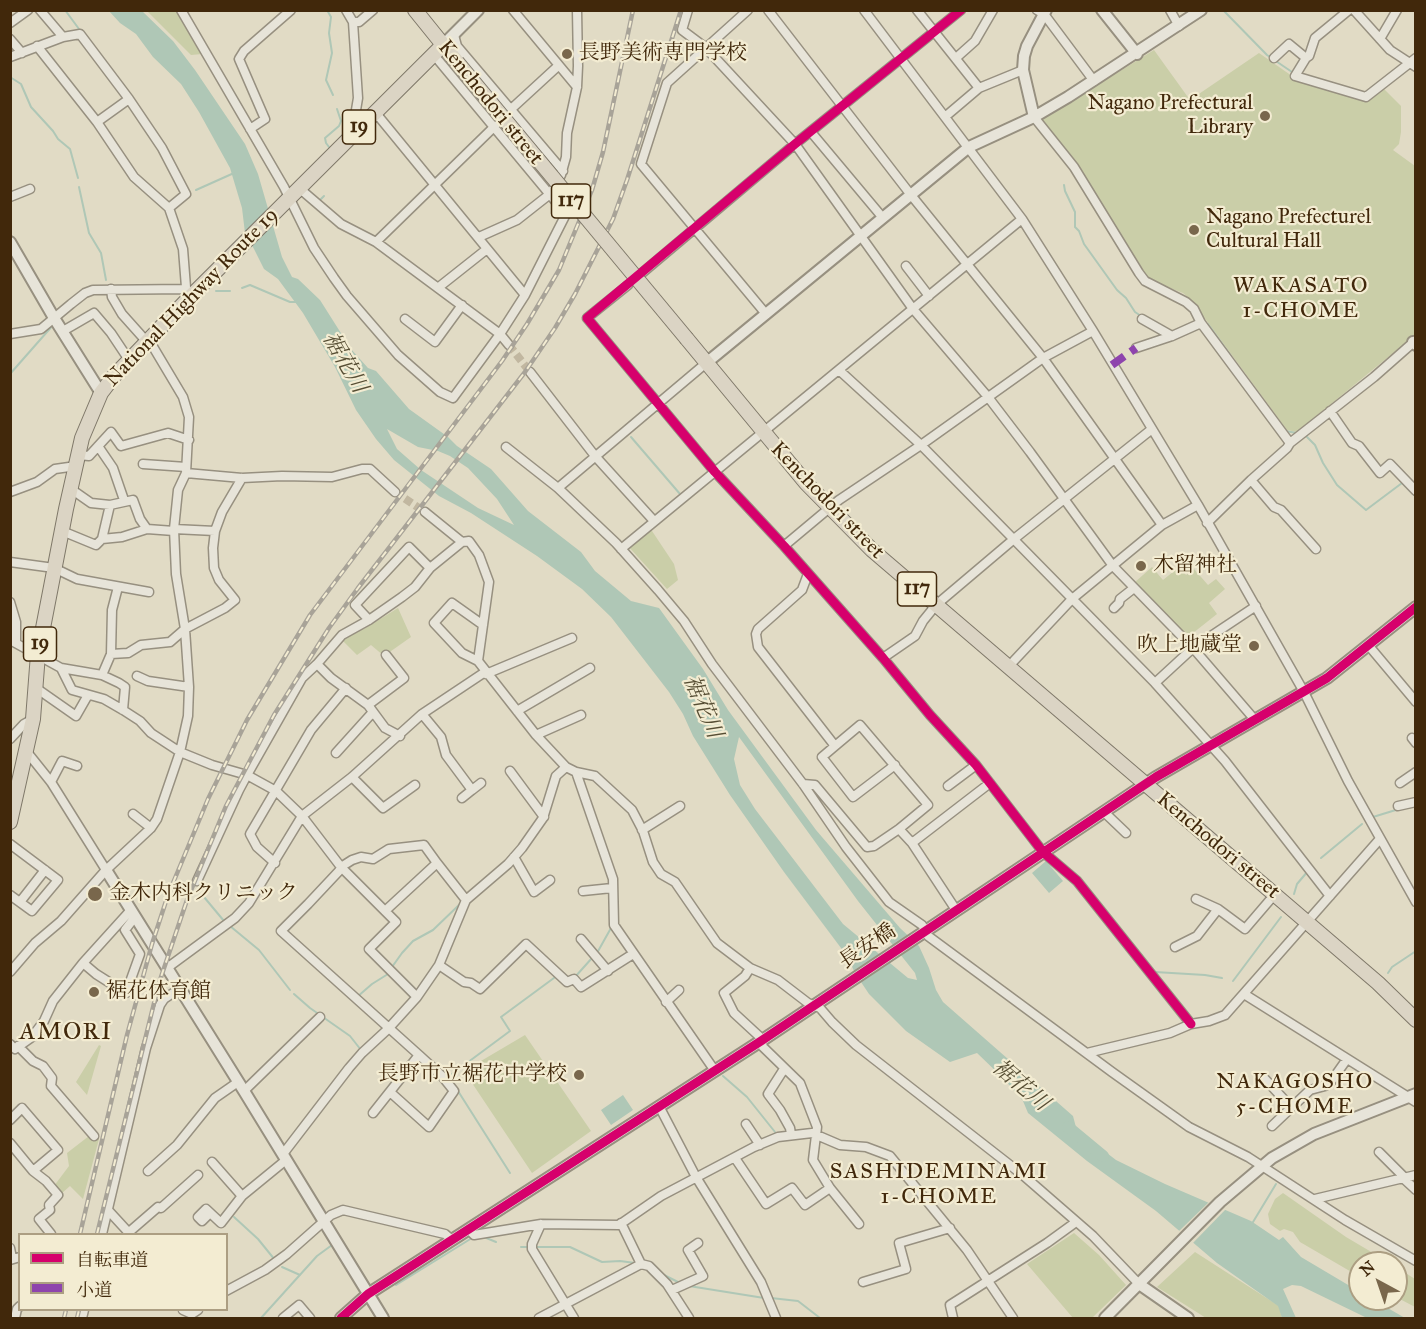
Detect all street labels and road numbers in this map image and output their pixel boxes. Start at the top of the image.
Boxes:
street label: Kenchodori street [432,36,548,170]
road number: 19 [342,110,376,144]
road number: 117 [552,184,590,218]
street label: National Highway Route 19 [100,203,284,393]
street label: Kenchodori street [765,437,889,565]
road number: 117 [898,572,936,606]
road number: 19 [24,627,57,661]
street label: Kenchodori street [1151,787,1285,905]
street label: 長安橋 [835,919,901,975]

